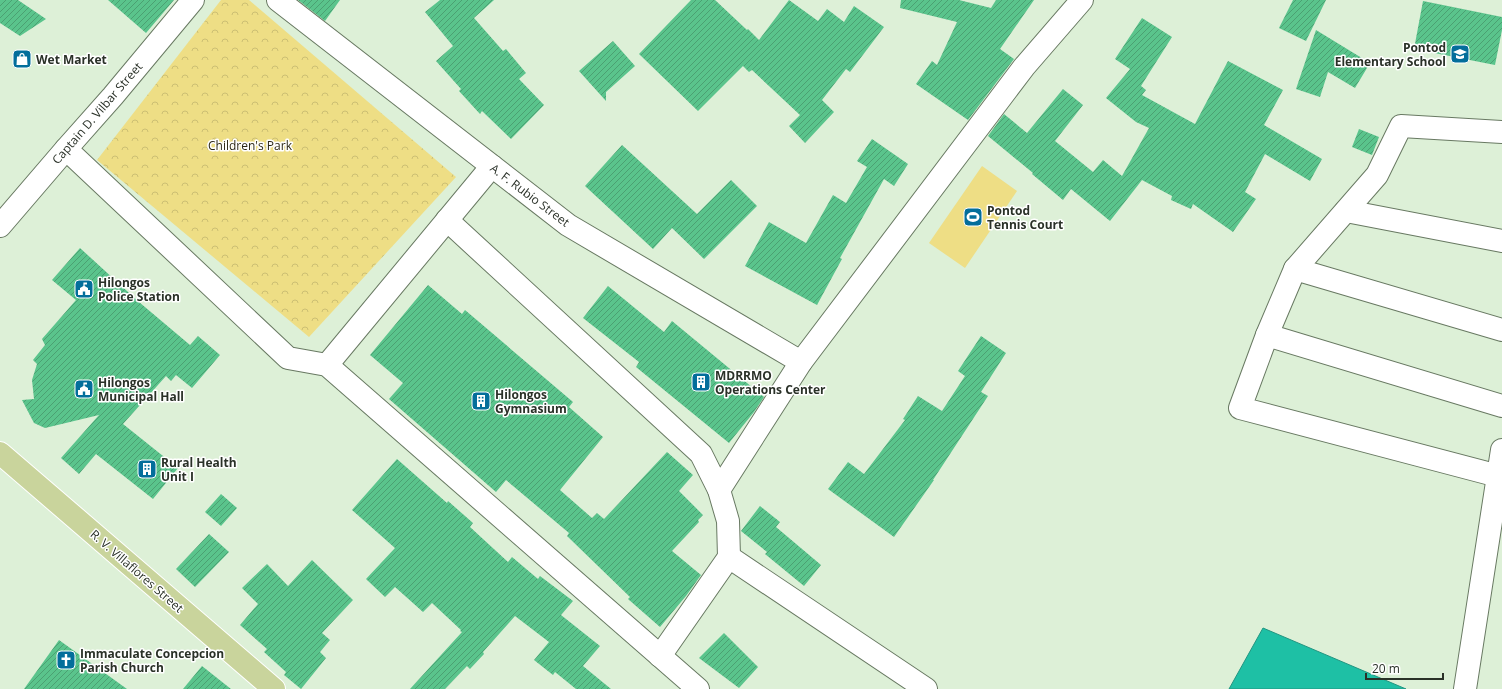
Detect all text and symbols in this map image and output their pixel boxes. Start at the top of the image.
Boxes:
place label: Pontod Elementary School [1335,39,1446,70]
school or university icon: Pontod Elementary School [1449,43,1471,65]
shop icon: Wet Market [11,48,33,70]
place label: Wet Market [36,51,107,68]
street label: Captain D. Vilbar Street [48,58,146,168]
park label: Children's Park [208,137,293,154]
street label: A. F. Rubio Street [487,160,573,230]
place label: Pontod Tennis Court [987,202,1063,233]
sports icon: Pontod Tennis Court [962,206,984,228]
place label: Hilongos Police Station [98,274,180,305]
public building icon: Hilongos Police Station [73,278,95,300]
place label: MDRRMO Operations Center [715,367,826,398]
building icon: MDRRMO Operations Center [690,371,712,393]
place label: Hilongos Municipal Hall [98,374,184,405]
public building icon: Hilongos Municipal Hall [73,378,95,400]
place label: Hilongos Gymnasium [495,386,567,417]
building icon: Hilongos Gymnasium [470,390,492,412]
place label: Rural Health Unit I [161,454,237,485]
building icon: Rural Health Unit I [136,458,158,480]
street label: R. V. Villaflores Street [87,526,187,616]
place label: Immaculate Concepcion Parish Church [80,645,224,676]
church icon: Immaculate Concepcion Parish Church [55,649,77,671]
scale bar [1366,655,1443,681]
text: 20 m [1372,660,1400,677]

